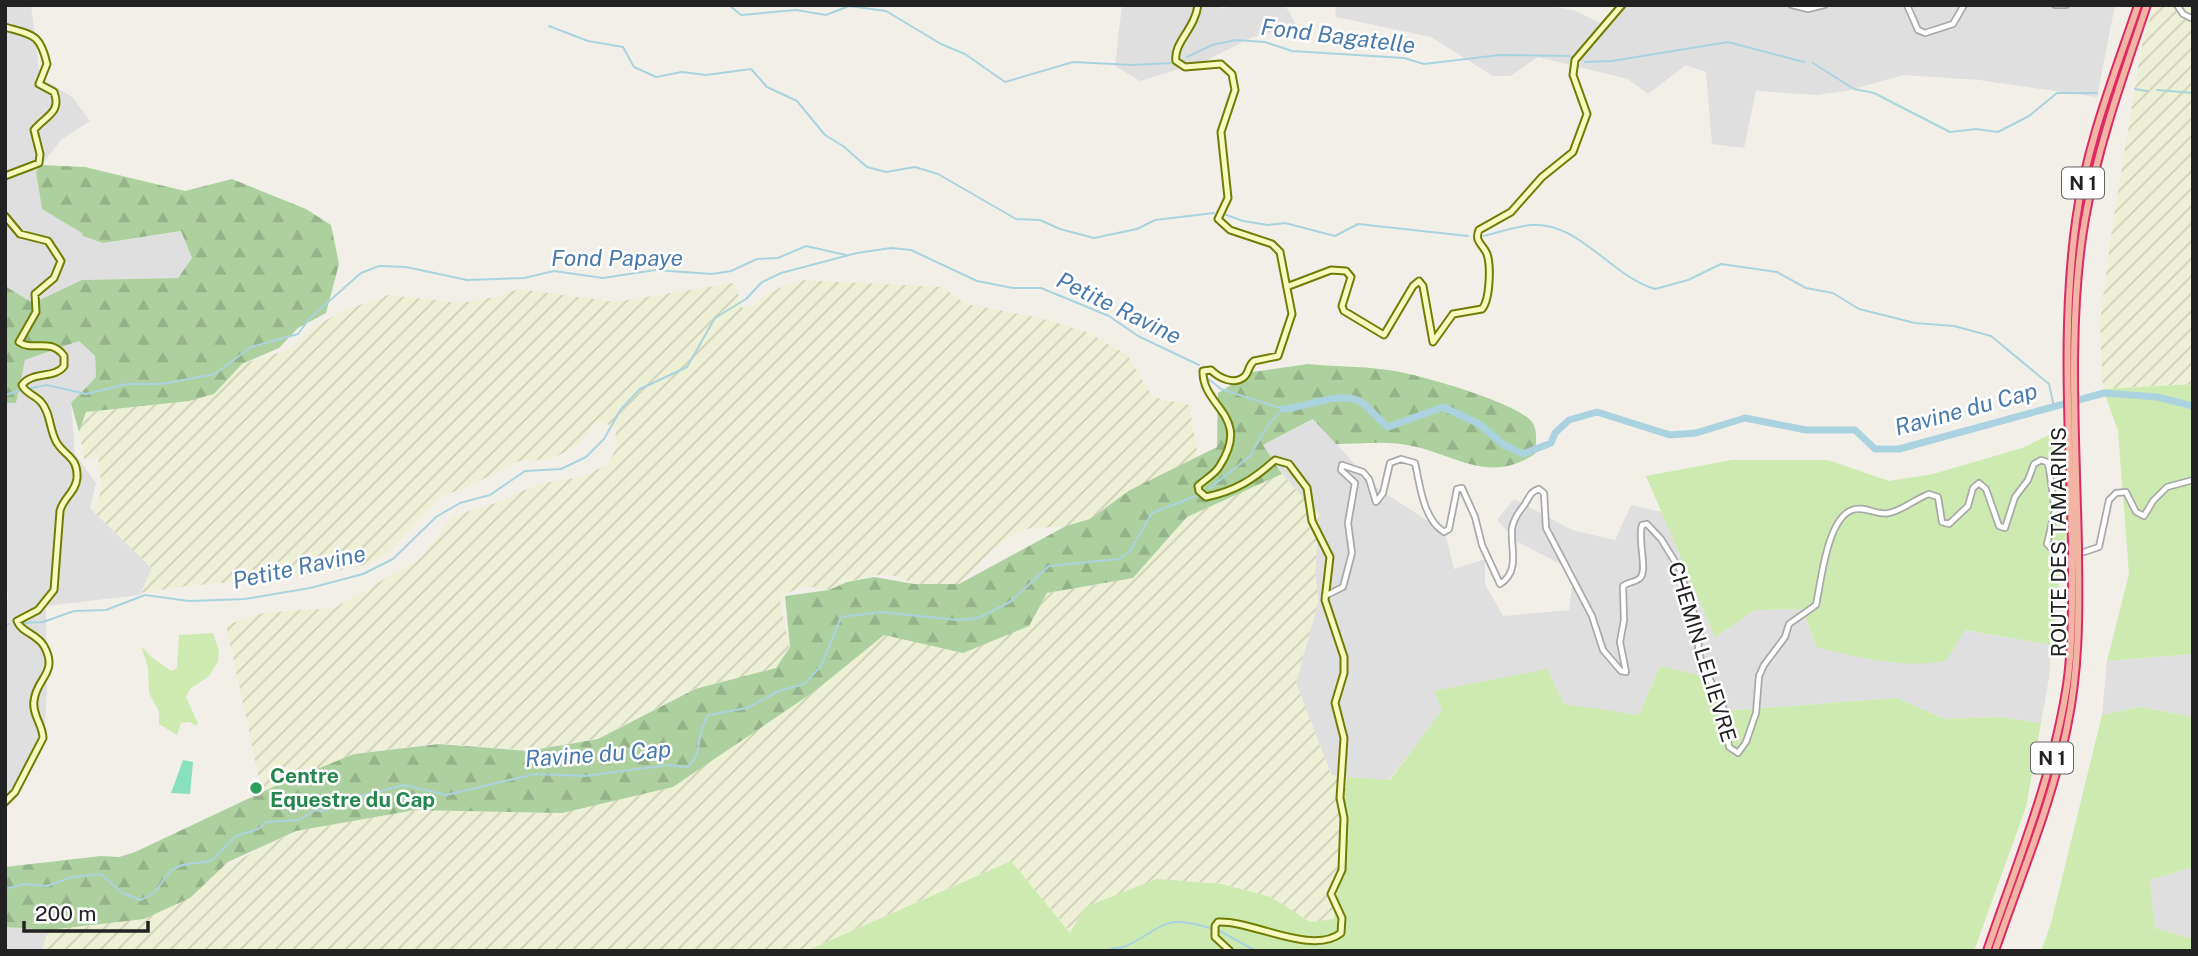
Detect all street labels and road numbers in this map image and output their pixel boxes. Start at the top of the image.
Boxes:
road number: N 1 [2062,168,2104,198]
street label: ROUTE DES TAMARINS [2046,427,2071,657]
street label: CHEMIN LELIEVRE [1663,559,1742,745]
road number: N 1 [2031,743,2073,774]

